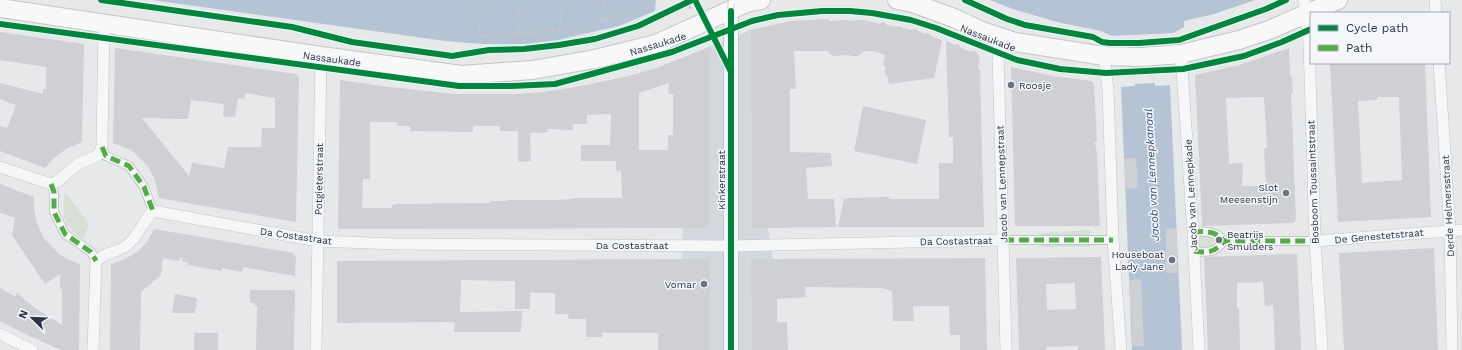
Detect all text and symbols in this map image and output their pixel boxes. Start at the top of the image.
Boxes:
legend [1310,12,1450,64]
text: Cycle path [1346,21,1408,35]
street label: Nassaukade [959,22,1018,54]
street label: Nassaukade [628,30,688,58]
text: Path [1346,41,1372,55]
street label: Nassaukade [302,49,362,69]
marker: Roosje [1006,80,1016,90]
place label: Roosje [1019,80,1051,91]
water label: Jacob van Lennepkanaal [1142,108,1162,242]
street label: Bosboom Toussaintstraat [1305,119,1321,244]
street label: Jacob van Lennepstraat [994,124,1010,243]
street label: Jacob van Lennepkade [1183,139,1199,251]
street label: Potgieterstraat [313,142,325,215]
street label: Kinkerstraat [716,150,727,210]
street label: Derde Helmersstraat [1440,154,1456,257]
place label: Slot Meesenstijn [1220,182,1279,205]
marker: Slot Meesenstijn [1281,188,1291,198]
street label: Da Costastraat [259,225,334,247]
street label: De Genestetstraat [1334,227,1425,245]
place label: Beatrijs Smulders [1227,229,1273,252]
street label: Da Costastraat [920,235,993,247]
marker: Beatrijs Smulders [1214,235,1224,245]
street label: Da Costastraat [596,240,669,251]
place label: Houseboat Lady Jane [1112,249,1165,272]
marker: Houseboat Lady Jane [1167,255,1177,265]
place label: Vomar [665,279,696,290]
marker: Vomar [699,279,709,289]
north arrow [12,298,52,338]
text: N [16,308,31,321]

